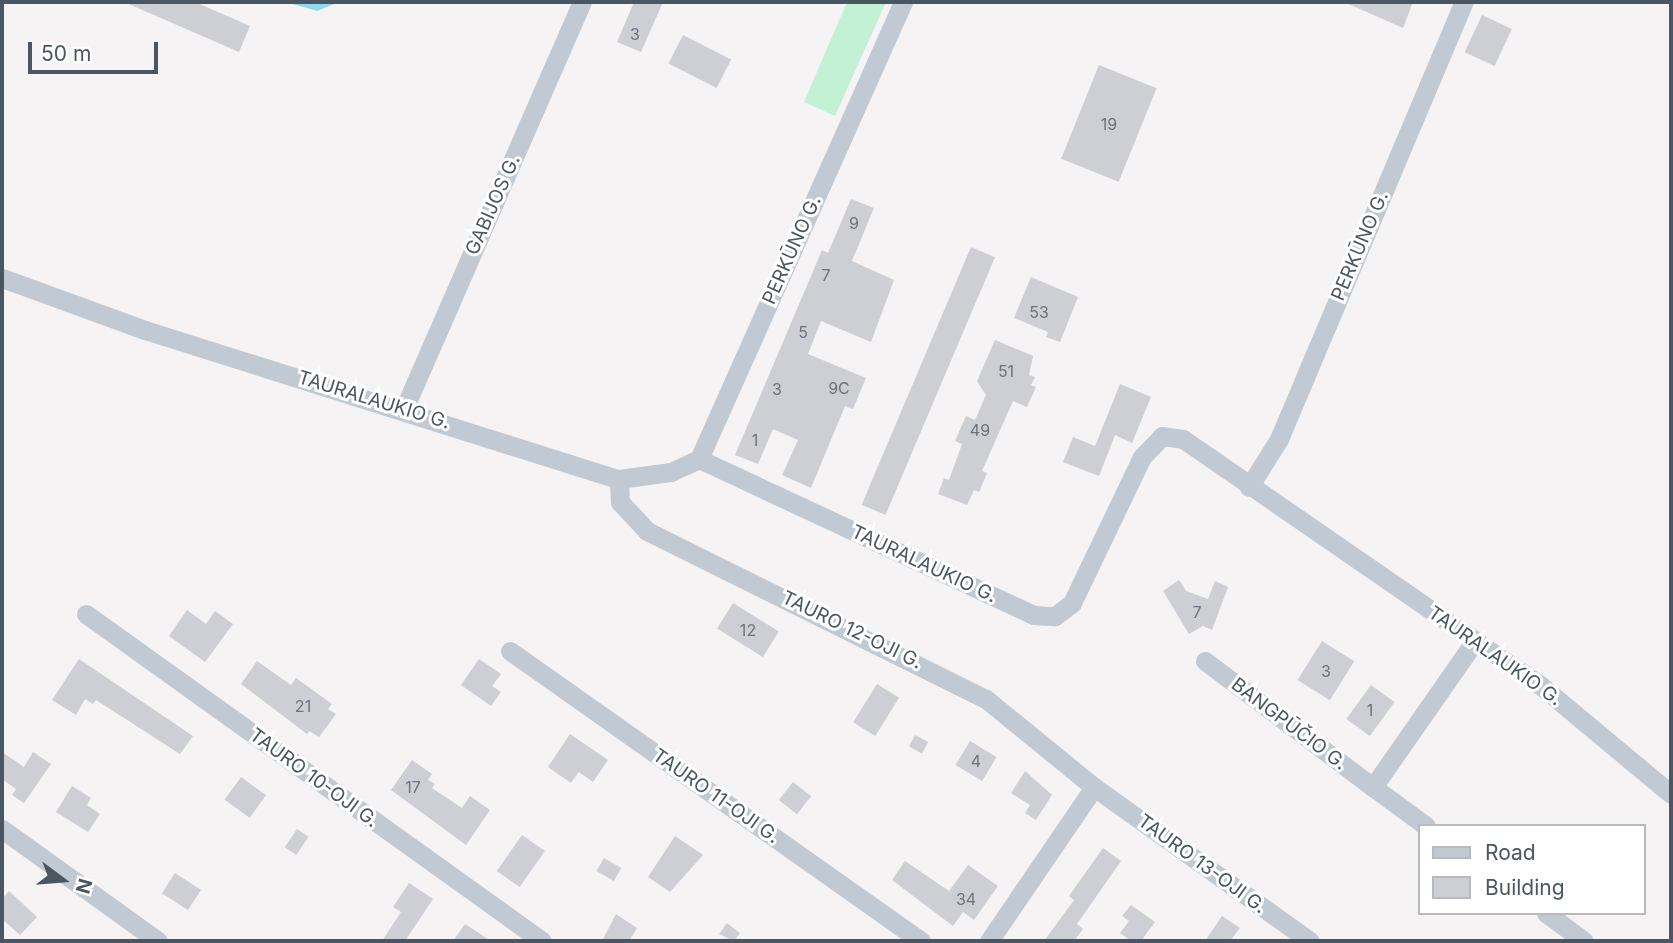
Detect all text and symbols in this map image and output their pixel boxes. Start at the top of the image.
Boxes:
house number: 3 [630,24,640,44]
scale bar [32,28,161,72]
text: 50 m [41,41,91,66]
house number: 19 [1101,114,1117,134]
street label: GABIJOS G. [461,152,525,258]
street label: PERKŪNO G. [1327,188,1393,304]
street label: PERKŪNO G. [758,192,826,308]
house number: 9 [849,213,859,233]
house number: 7 [821,265,831,285]
house number: 53 [1029,302,1049,322]
house number: 5 [798,322,808,342]
house number: 51 [998,361,1014,381]
street label: TAURALAUKIO G. [295,366,453,434]
house number: 9C [828,378,850,398]
house number: 3 [772,379,782,399]
house number: 49 [970,420,990,440]
house number: 1 [752,430,758,450]
street label: TAURALAUKIO G. [848,520,1000,608]
street label: TAURO 12-OJI G. [778,586,926,674]
street label: TAURALAUKIO G. [1424,601,1566,711]
house number: 7 [1192,602,1202,622]
house number: 12 [740,620,756,640]
house number: 3 [1321,661,1331,681]
street label: BANGPŪČIO G. [1227,673,1351,775]
house number: 21 [295,696,311,716]
house number: 1 [1367,700,1373,720]
street label: TAURO 10-OJI G. [245,724,383,832]
street label: TAURO 11-OJI G. [648,744,784,848]
house number: 4 [971,751,981,771]
house number: 17 [405,777,421,797]
street label: TAURO 13-OJI G. [1133,810,1271,918]
legend [1418,824,1645,915]
text: Road [1485,840,1536,865]
north arrow [28,845,98,915]
text: Building [1485,875,1565,900]
text: N [71,876,97,896]
house number: 34 [956,889,976,909]

